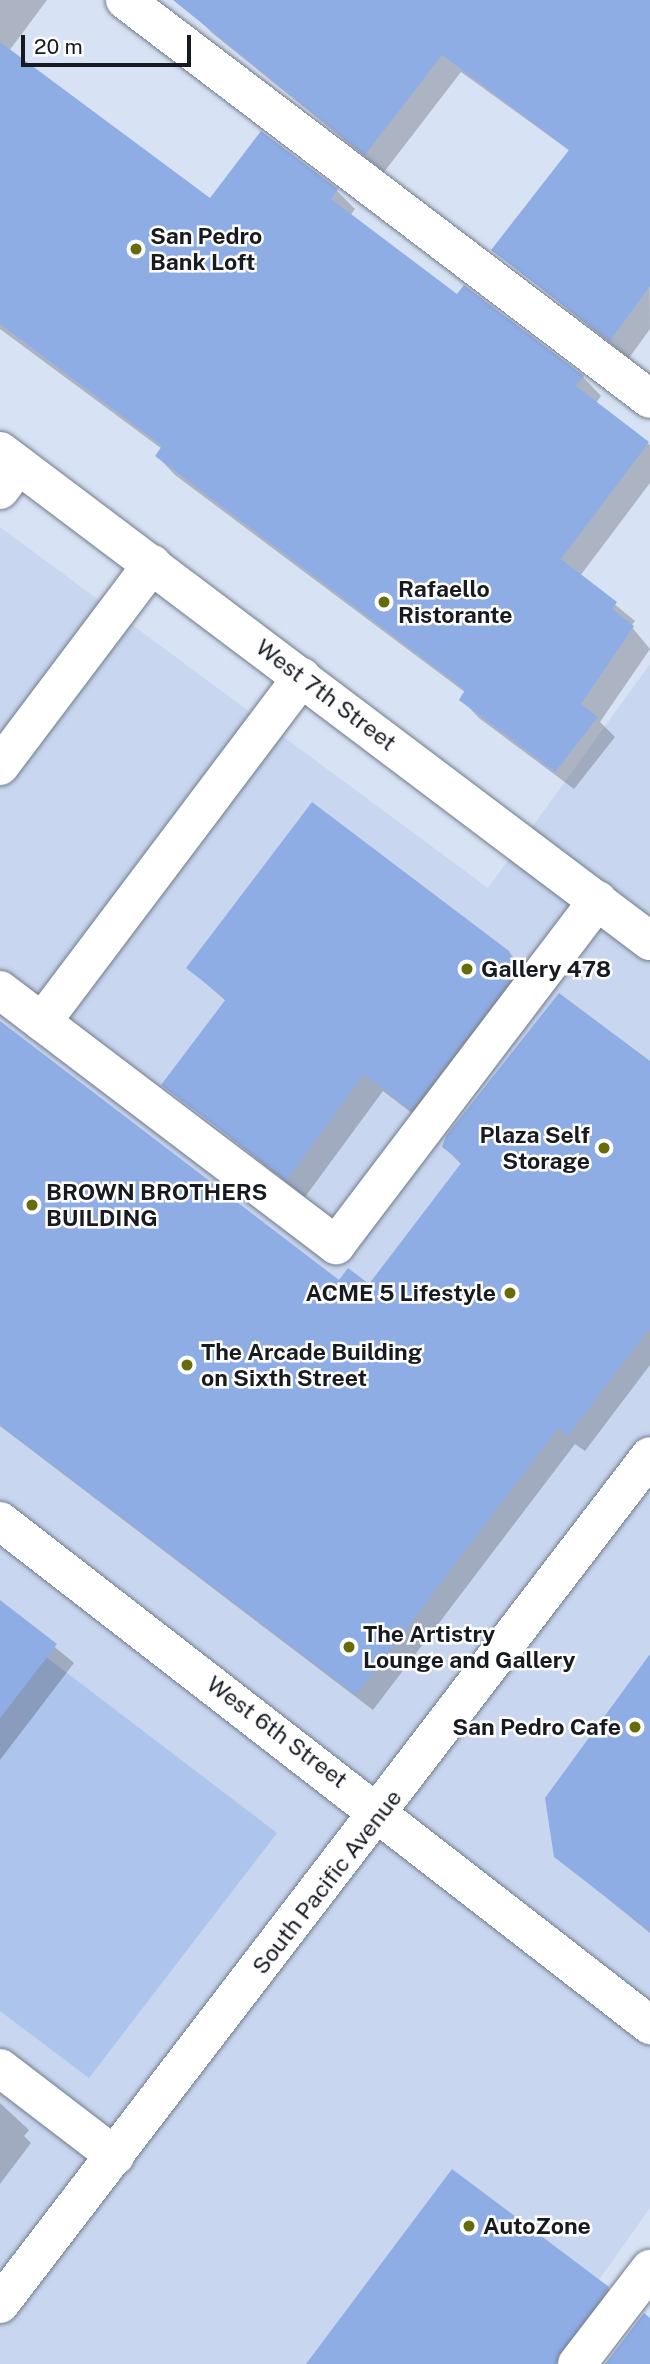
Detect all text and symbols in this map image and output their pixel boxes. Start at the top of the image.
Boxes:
scale bar [24,21,194,65]
text: 20 m [34,34,83,59]
place label: San Pedro Bank Loft [150,222,262,276]
marker: San Pedro Bank Loft [128,241,144,257]
place label: Rafaello Ristorante [398,575,512,629]
marker: Rafaello Ristorante [376,594,392,610]
street label: West 7th Street [250,633,402,757]
place label: Gallery 478 [481,955,611,983]
marker: Gallery 478 [459,961,475,977]
place label: Plaza Self Storage [479,1121,590,1175]
marker: Plaza Self Storage [596,1140,612,1156]
place label: BROWN BROTHERS BUILDING [46,1178,267,1232]
marker: BROWN BROTHERS BUILDING [24,1197,40,1213]
place label: ACME 5 Lifestyle [306,1279,496,1307]
marker: ACME 5 Lifestyle [502,1285,518,1301]
place label: The Arcade Building on Sixth Street [201,1338,422,1392]
marker: The Arcade Building on Sixth Street [179,1357,195,1373]
place label: The Artistry Lounge and Gallery [363,1620,576,1674]
marker: The Artistry Lounge and Gallery [341,1639,357,1655]
street label: West 6th Street [201,1670,353,1794]
place label: San Pedro Cafe [452,1713,621,1741]
marker: San Pedro Cafe [627,1719,643,1735]
street label: South Pacific Avenue [246,1784,408,1980]
place label: AutoZone [483,2212,591,2240]
marker: AutoZone [461,2218,477,2234]

